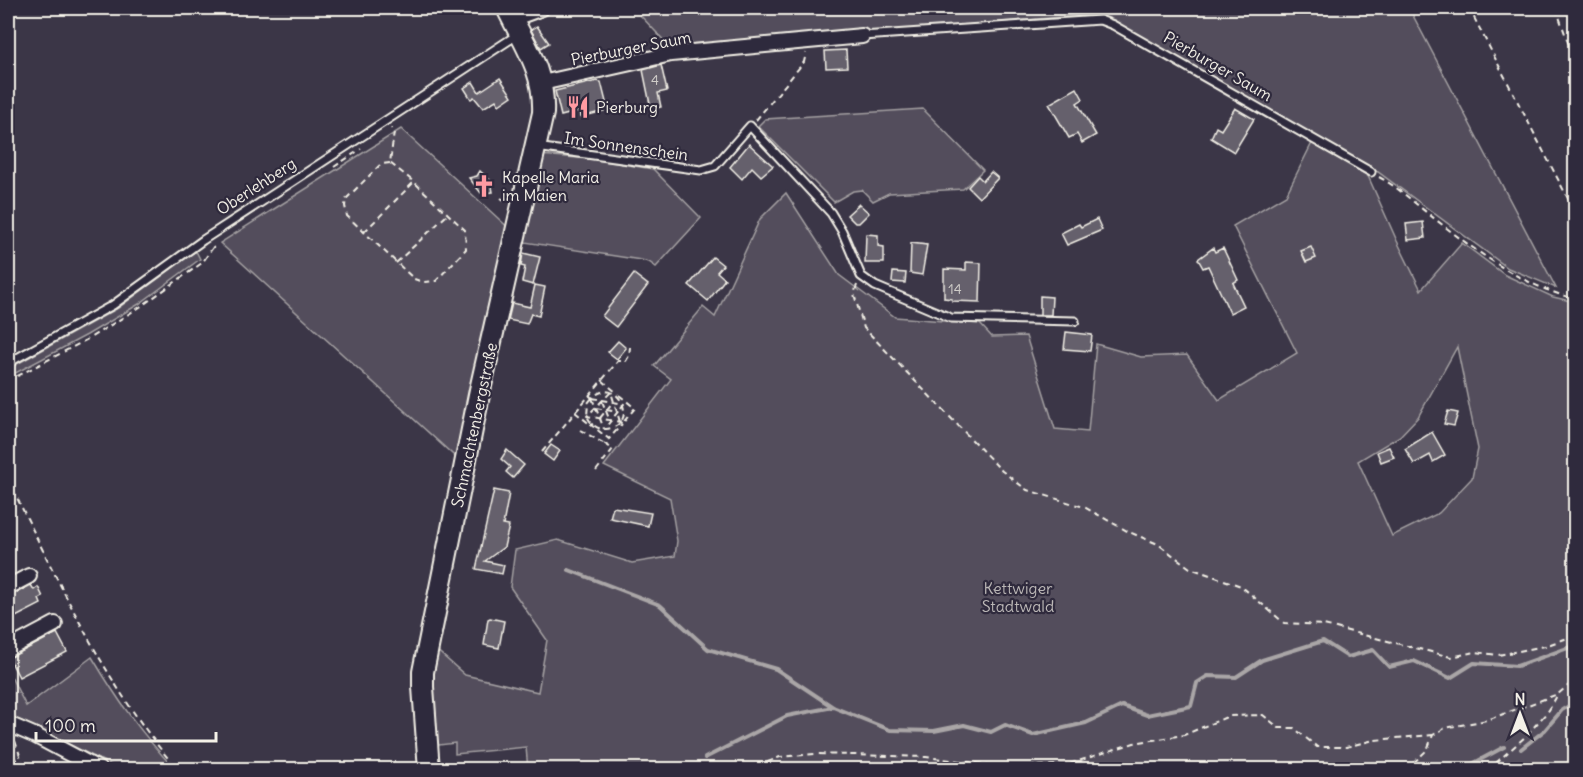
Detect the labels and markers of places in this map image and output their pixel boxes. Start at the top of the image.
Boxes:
restaurant icon: Pierburg [565,94,591,120]
place label: Pierburg [596,97,658,117]
place label: Kapelle Maria im Maien [502,167,600,205]
church icon: Kapelle Maria im Maien [471,173,497,199]

